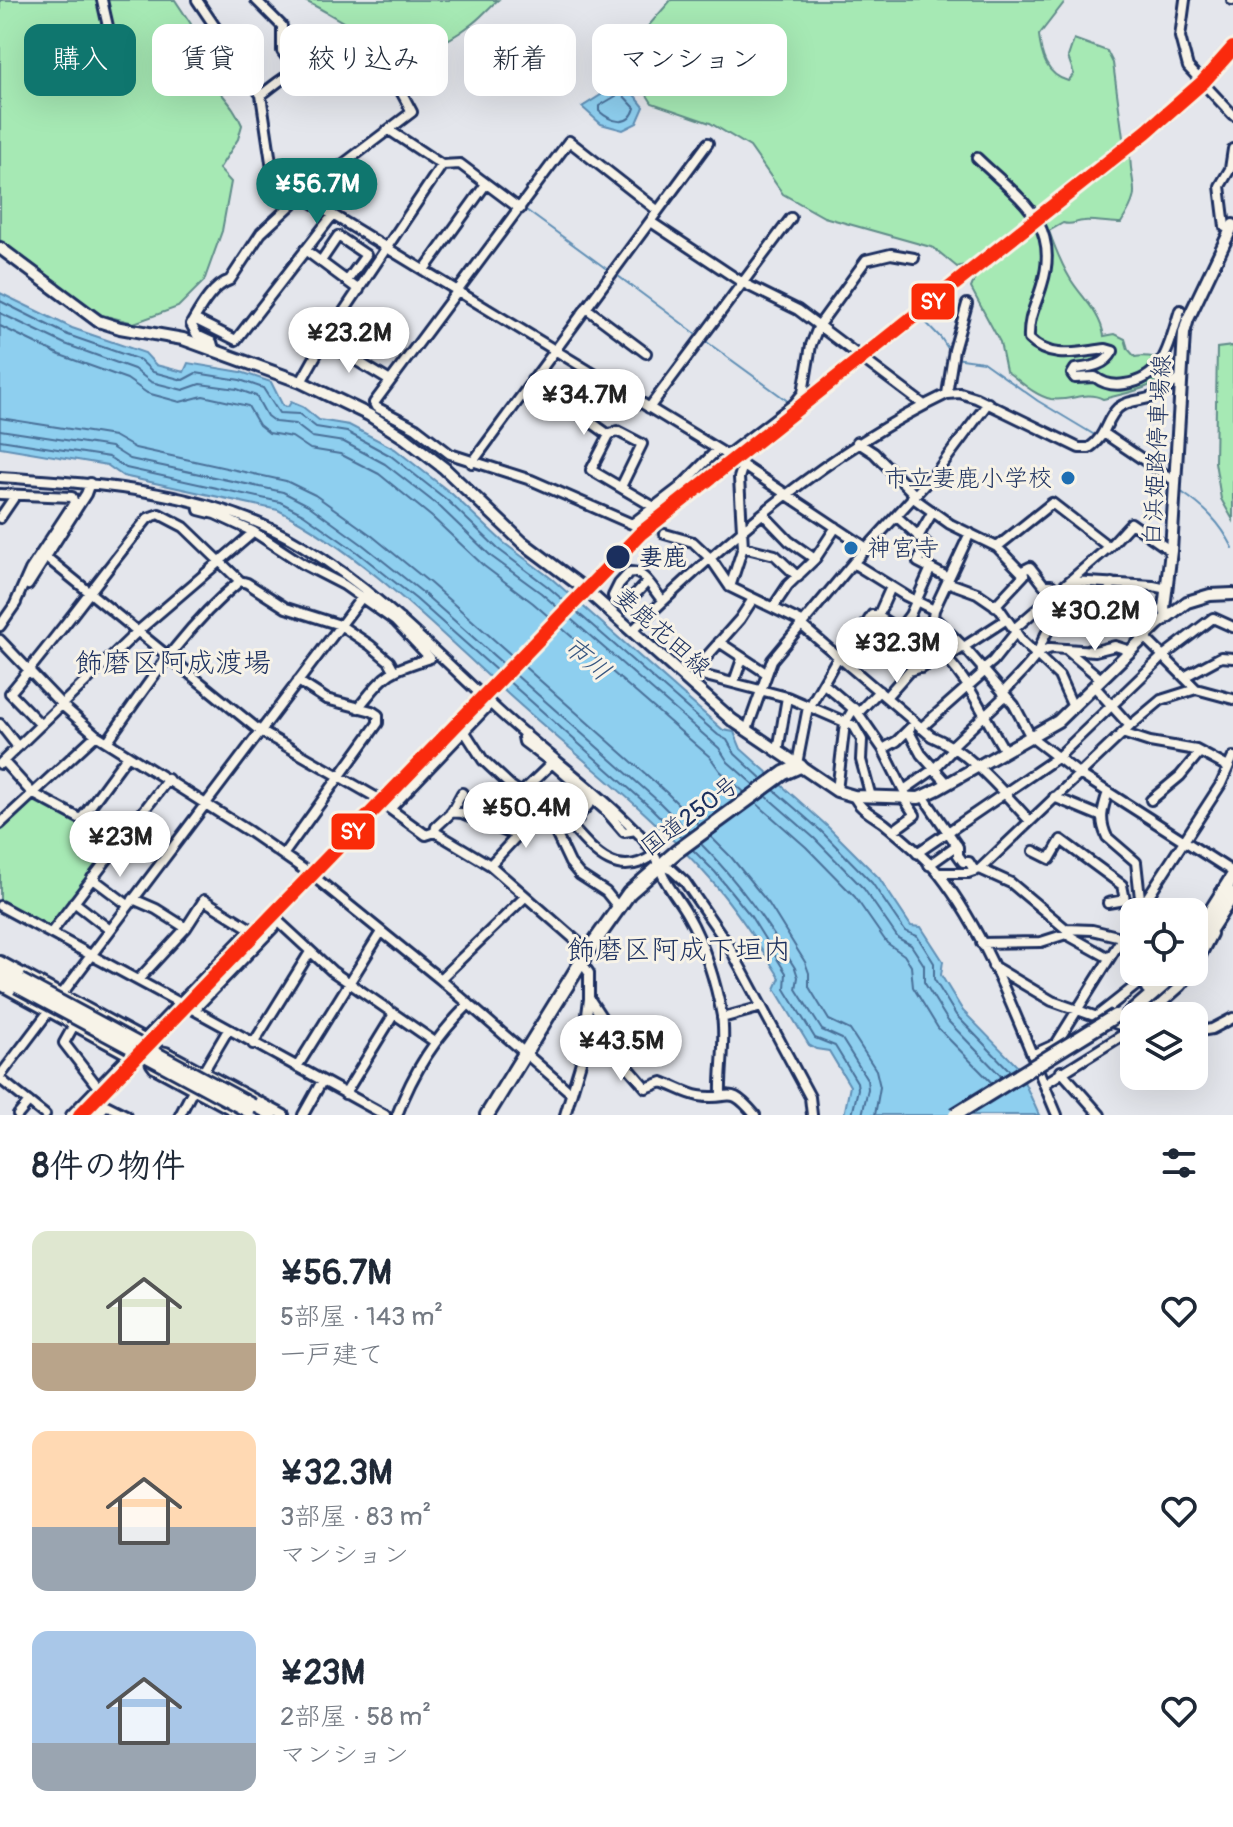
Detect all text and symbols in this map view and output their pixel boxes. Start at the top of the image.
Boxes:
chip: 購入 [24,24,136,96]
chip: 賃貸 [152,24,264,96]
chip: 絞り込み [280,24,448,96]
chip: 新着 [464,24,576,96]
chip: マンション [592,24,787,96]
pin: ¥56.7M [252,158,382,226]
text: ¥56.7M [274,168,360,200]
line badge: SY [910,282,956,321]
text: SY [920,288,946,316]
pin: ¥23.2M [284,307,414,375]
text: ¥23.2M [306,317,392,349]
street label: 白浜姫路停車場線 [1137,353,1177,547]
pin: ¥34.7M [519,369,649,437]
text: ¥34.7M [541,379,627,411]
place label: 市立妻鹿小学校 [884,464,1052,493]
marker: 市立妻鹿小学校 [1059,469,1077,487]
place label: 神宮寺 [867,534,939,563]
marker: 神宮寺 [842,539,860,557]
marker: 妻鹿 [604,543,632,571]
place label: 妻鹿 [639,543,687,572]
street label: 妻鹿花田線 [608,581,716,683]
pin: ¥30.2M [1030,585,1160,653]
text: ¥30.2M [1050,595,1140,627]
pin: ¥32.3M [832,617,962,685]
text: ¥32.3M [854,627,940,659]
water label: 市川 [557,630,617,688]
district label: 飾磨区阿成渡場 [75,646,271,681]
street label: 国道250号 [635,770,745,862]
pin: ¥50.4M [461,782,591,850]
text: ¥50.4M [481,792,571,824]
pin: ¥23M [73,811,167,879]
line badge: SY [330,812,376,851]
text: SY [340,818,366,846]
text: ¥23M [87,821,153,853]
map controls [1120,898,1208,1090]
button: locate [1120,898,1208,986]
district label: 飾磨区阿成下垣内 [567,933,791,968]
button: layers [1120,1002,1208,1090]
pin: ¥43.5M [556,1015,686,1083]
text: ¥43.5M [578,1025,664,1057]
icon: filters [1157,1141,1201,1185]
text: 8件の物件 [32,1145,185,1188]
text: ¥56.7M [280,1252,392,1295]
icon: home [96,1263,192,1359]
icon: heart [1157,1289,1201,1333]
text: 5部屋 · 143 m² [280,1301,443,1333]
text: 一戸建て [280,1339,384,1371]
text: ¥32.3M [280,1452,392,1495]
icon: home [96,1463,192,1559]
icon: heart [1157,1489,1201,1533]
text: 3部屋 · 83 m² [280,1501,431,1533]
text: マンション [280,1539,409,1571]
text: ¥23M [280,1652,365,1695]
icon: home [96,1663,192,1759]
icon: heart [1157,1689,1201,1733]
text: 2部屋 · 58 m² [280,1701,431,1733]
text: マンション [280,1739,409,1771]

